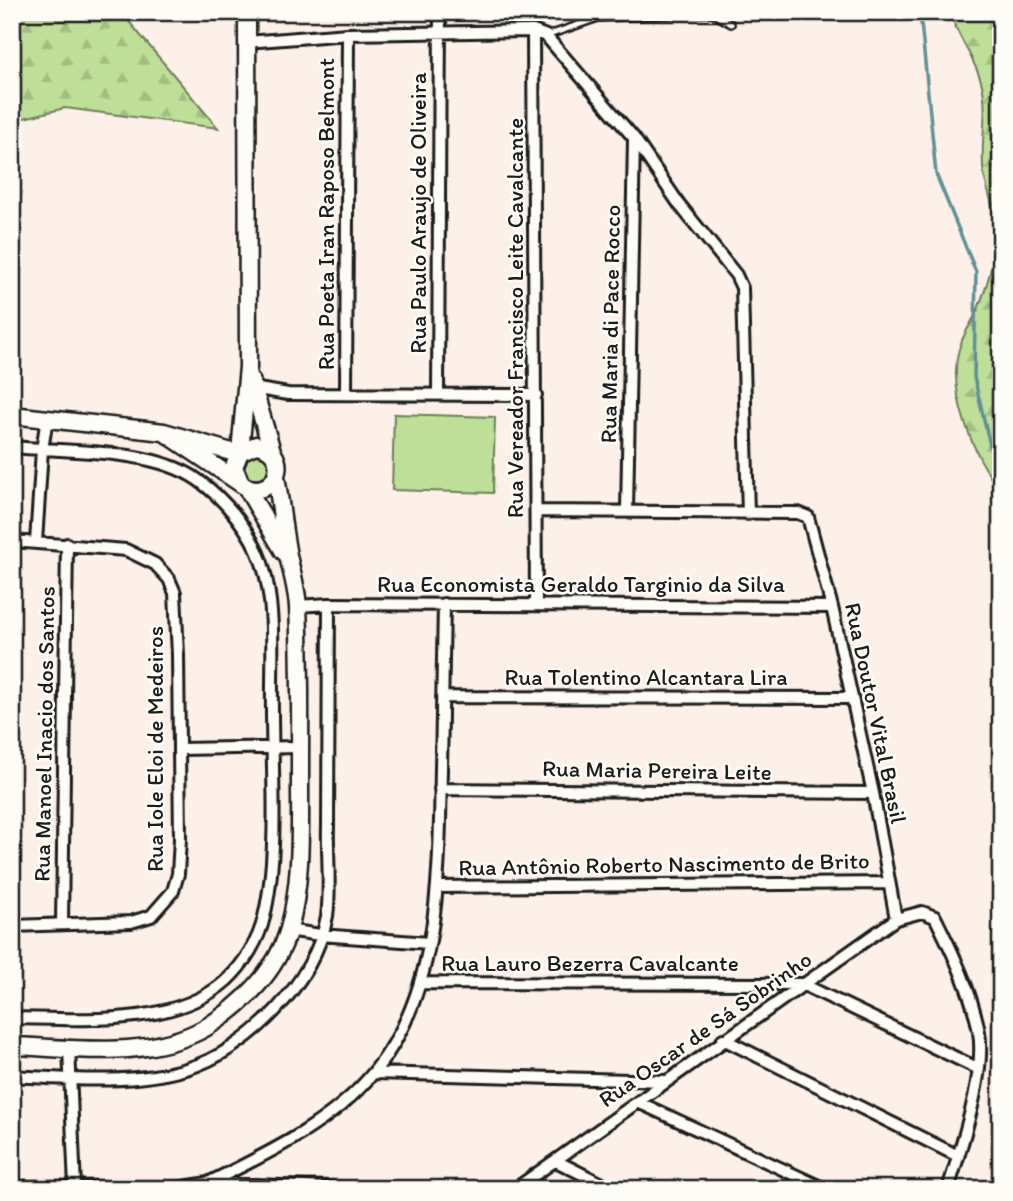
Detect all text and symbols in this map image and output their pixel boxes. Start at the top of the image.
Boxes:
street label: Rua Poeta Iran Raposo Belmont [312,57,340,370]
street label: Rua Paulo Araujo de Oliveira [404,72,432,354]
street label: Rua Vereador Francisco Leite Cavalcante [501,118,529,518]
street label: Rua Maria di Pace Rocco [594,204,626,444]
street label: Rua Economista Geraldo Targinio da Silva [377,570,785,598]
street label: Rua Manoel Inacio dos Santos [27,586,61,882]
street label: Rua Doutor Vital Brasil [839,600,913,827]
street label: Rua Iole Eloi de Medeiros [141,626,169,872]
street label: Rua Tolentino Alcantara Lira [505,663,787,691]
street label: Rua Maria Pereira Leite [542,754,772,786]
street label: Rua Antônio Roberto Nascimento de Brito [458,846,870,882]
street label: Rua Oscar de Sá Sobrinho [593,945,817,1113]
street label: Rua Lauro Bezerra Cavalcante [441,949,739,977]

